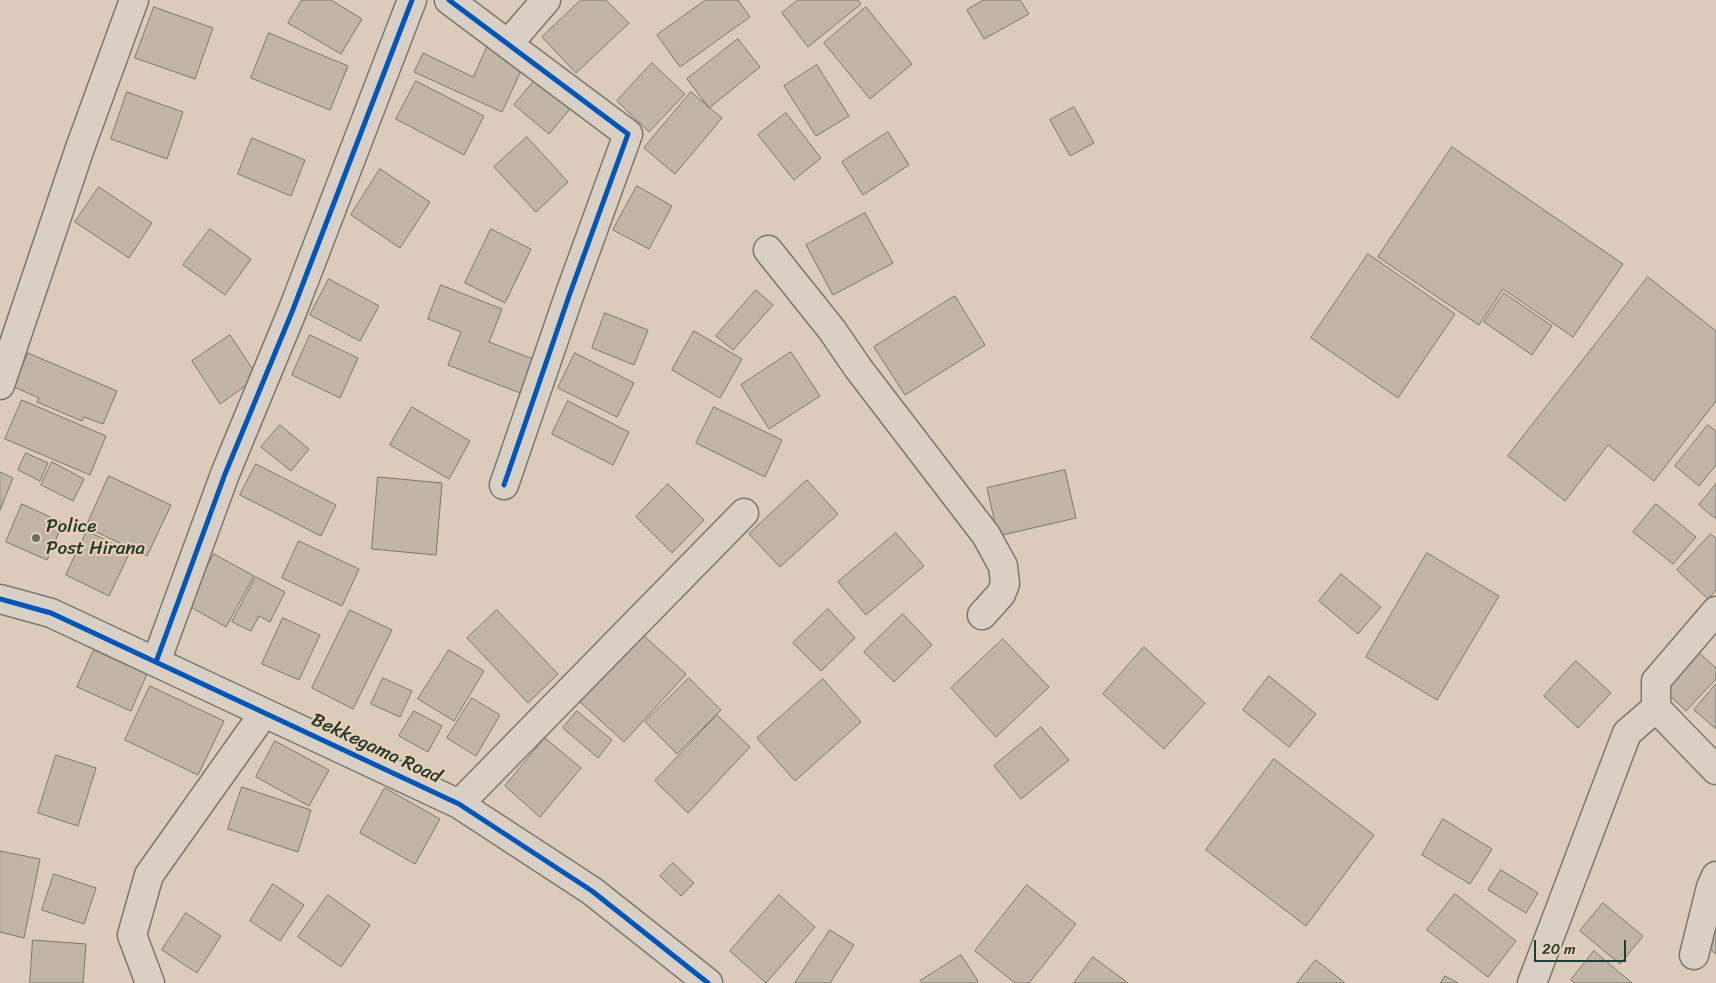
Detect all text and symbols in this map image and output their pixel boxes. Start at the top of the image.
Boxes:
place label: Police Post Hirana [46,516,145,560]
marker: Police Post Hirana [30,532,42,544]
street label: Bekkegama Road [307,709,445,789]
scale bar [1536,930,1628,962]
text: 20 m [1542,936,1576,962]

